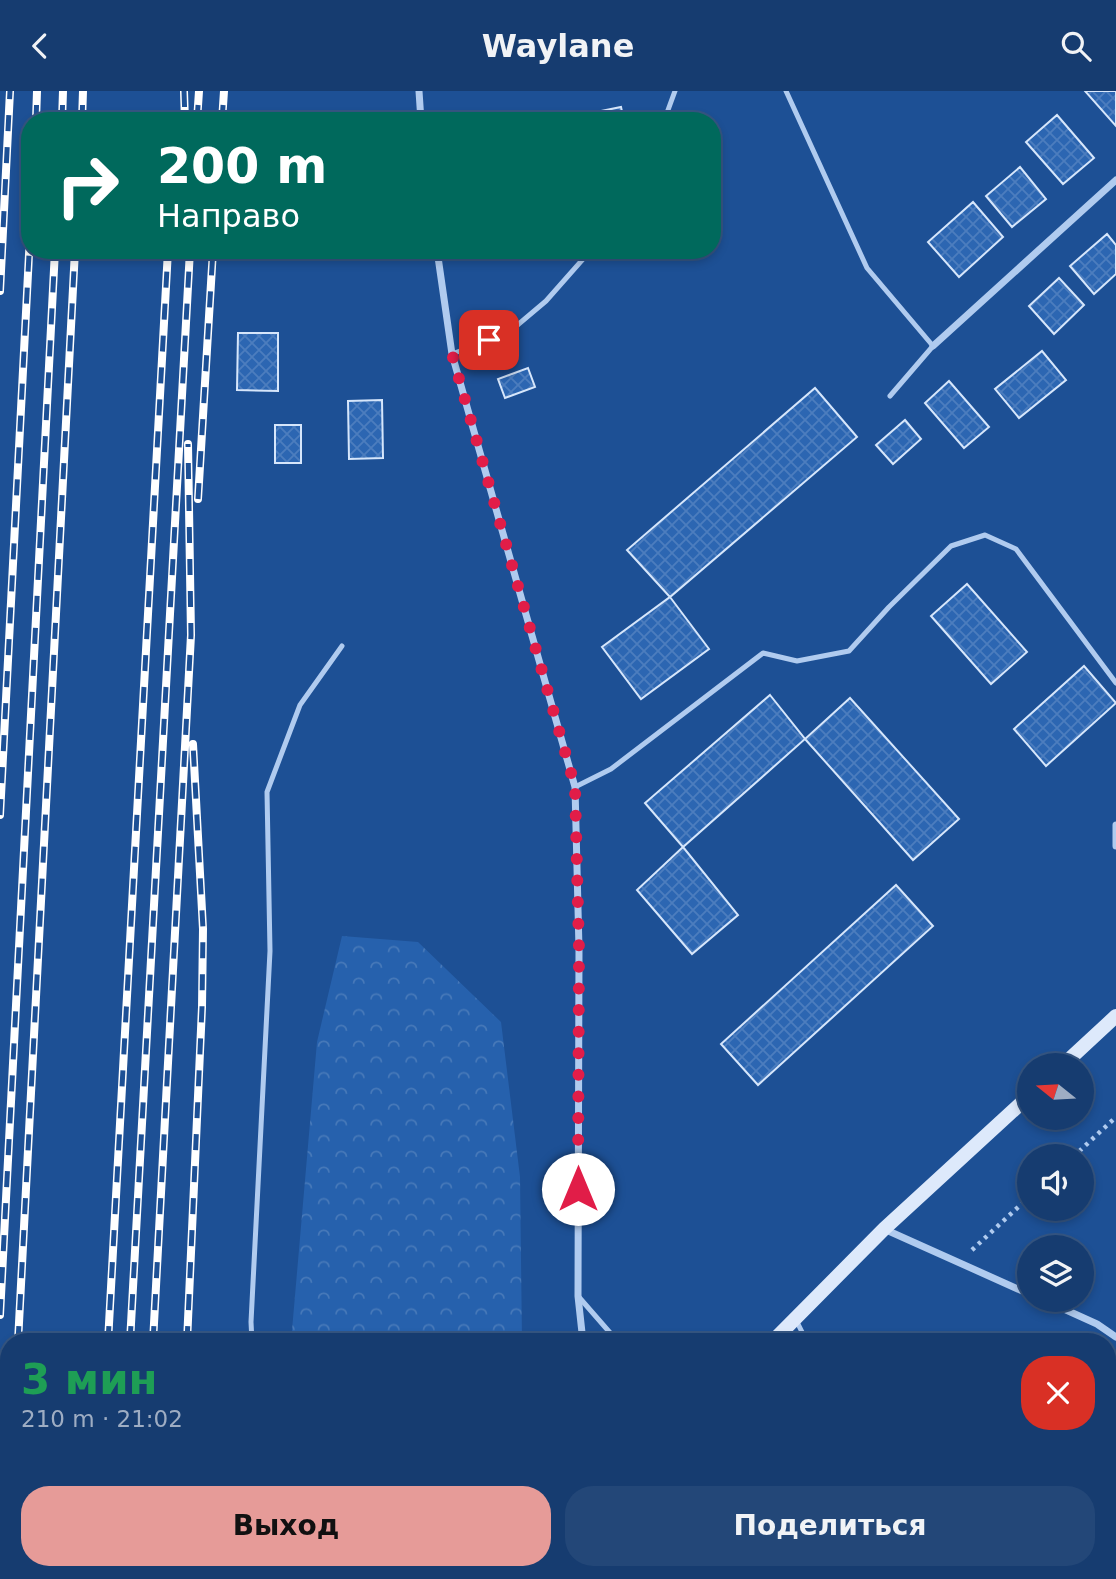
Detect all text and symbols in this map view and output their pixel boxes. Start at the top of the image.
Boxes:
icon: back [21,27,59,65]
text: Waylane [482,27,634,65]
icon: search [1057,27,1095,65]
text: 200 m [157,138,327,195]
icon: right [42,140,133,231]
text: Направо [157,197,300,235]
pin [459,310,519,370]
icon: arrive [470,321,508,359]
north arrow [1017,1053,1094,1131]
map controls [1017,1053,1094,1312]
button: sound [1017,1144,1094,1221]
position arrow [541,1152,615,1226]
button: layers [1017,1235,1094,1312]
text: 3 мин [21,1355,158,1404]
button: close [1021,1356,1095,1430]
text: 210 m · 21:02 [21,1406,183,1432]
button: Выход [21,1486,551,1566]
button: Поделиться [565,1486,1095,1566]

